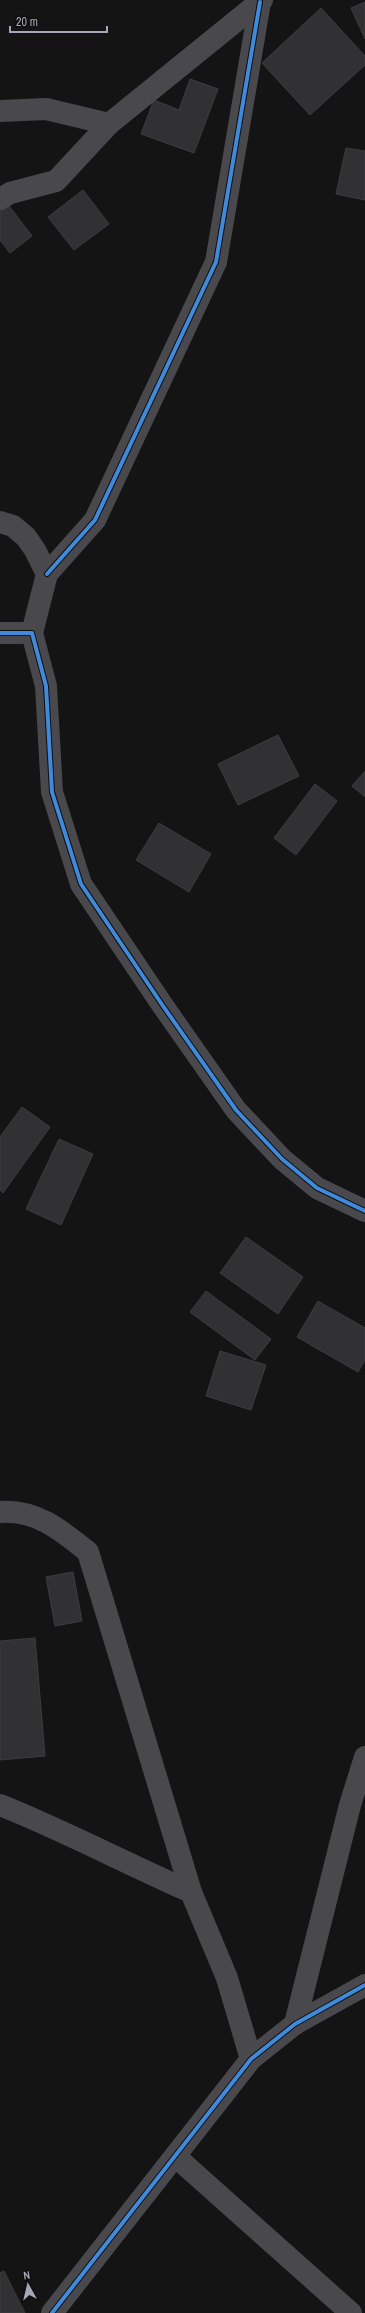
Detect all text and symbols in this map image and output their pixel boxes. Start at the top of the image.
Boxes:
scale bar [10,8,107,34]
text: 20 m [16,14,38,30]
north arrow [8,2265,48,2305]
text: N [22,2268,31,2282]

